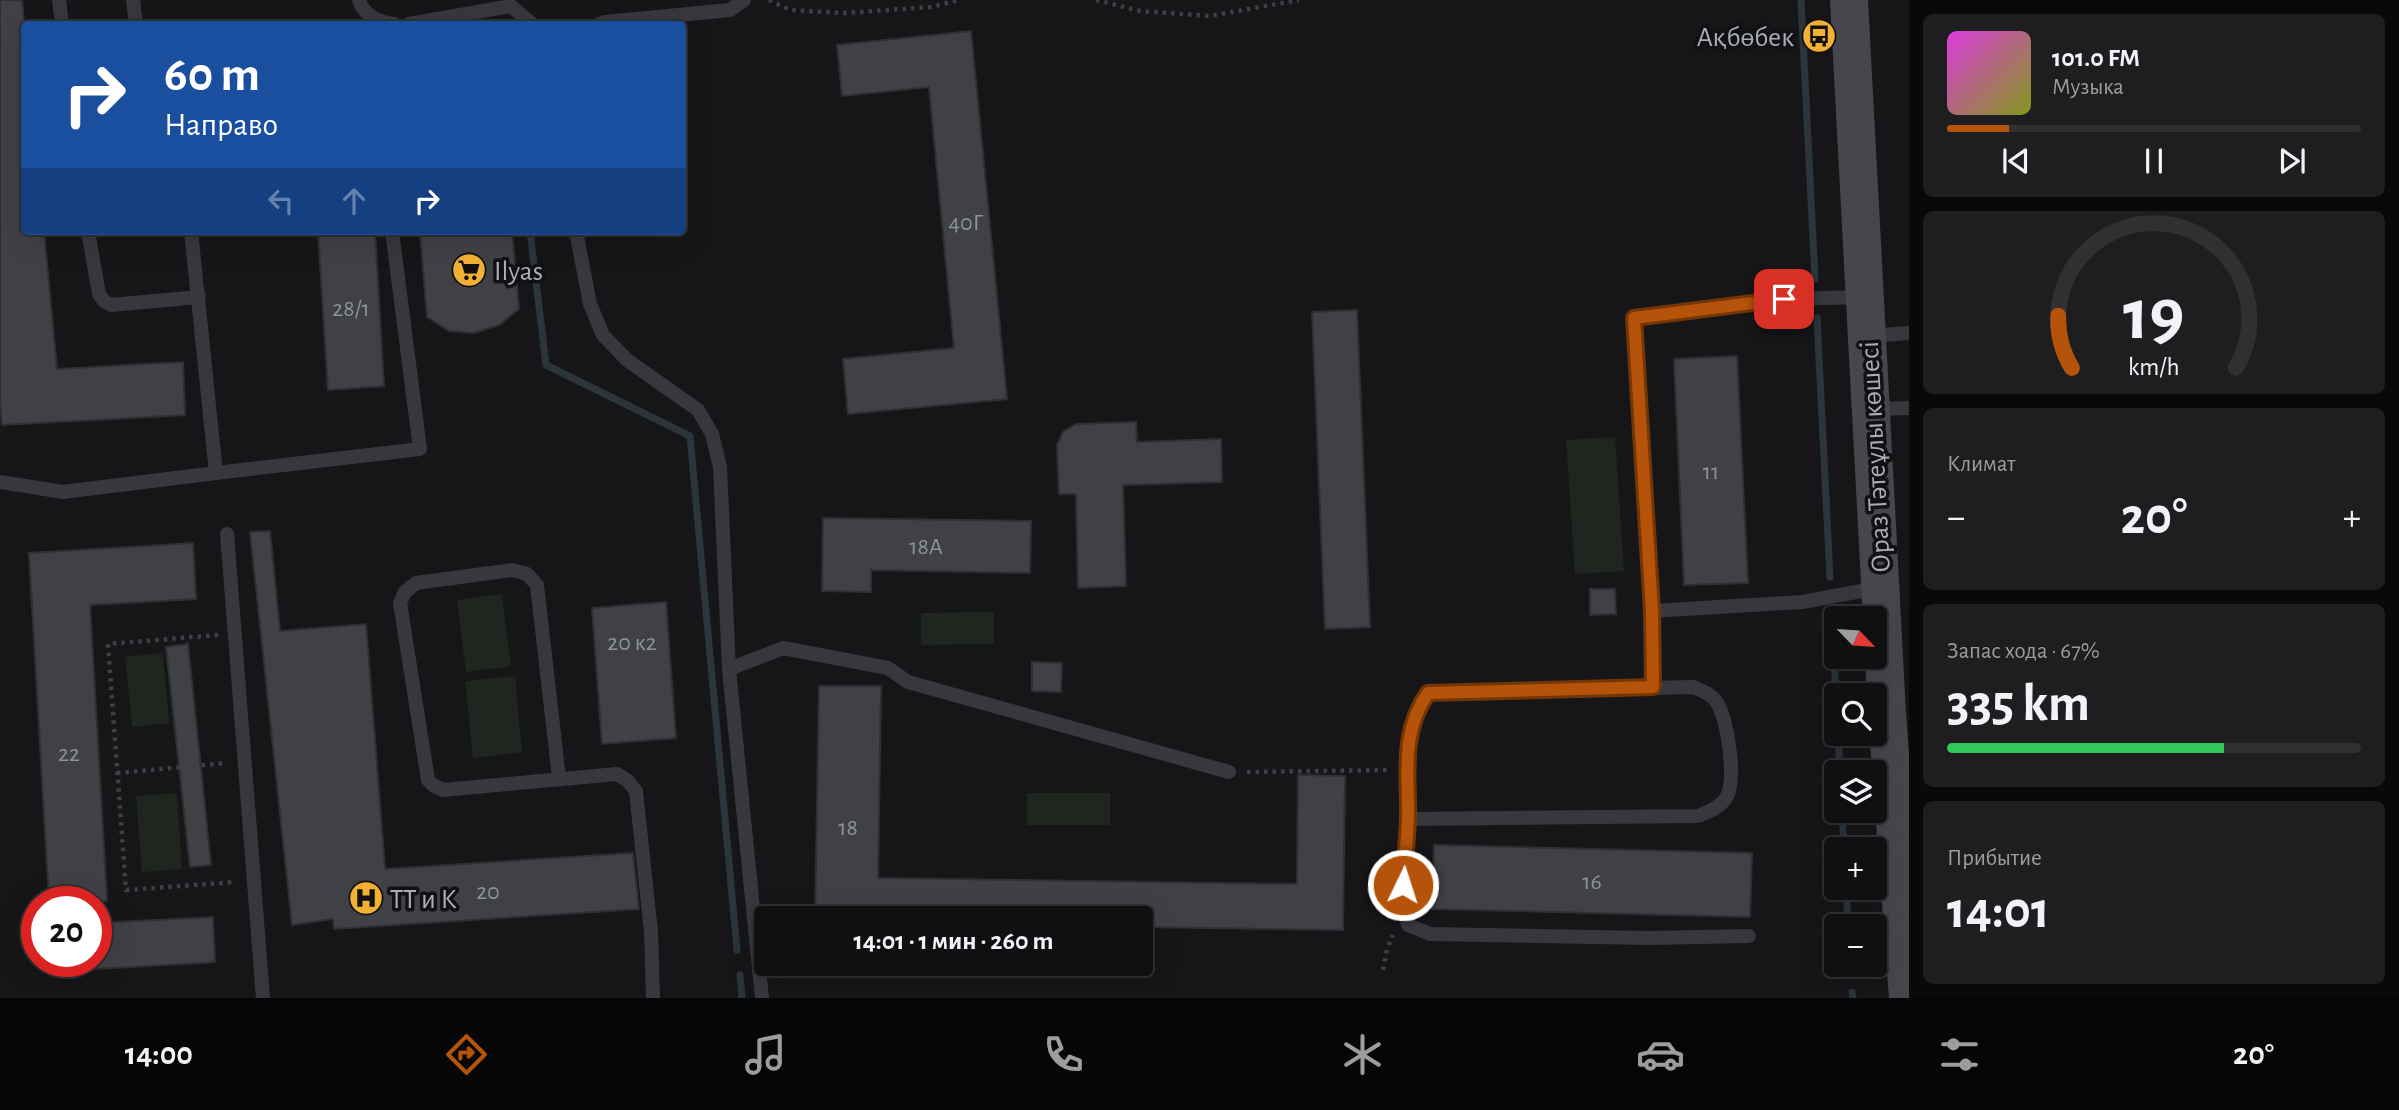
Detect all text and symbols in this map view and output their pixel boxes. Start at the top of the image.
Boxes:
bus stop icon: Ақбөбек [1800,17,1838,55]
place label: Ақбөбек [1696,24,1794,52]
text: 101.0 FM [2052,45,2140,71]
icon: right [49,49,140,140]
text: 60 m [164,51,260,100]
text: Музыка [2052,76,2124,99]
text: Направо [164,109,278,141]
icon: previous [1997,142,2035,180]
icon: pause [2135,142,2173,180]
icon: next [2273,142,2311,180]
icon: left [262,182,300,220]
icon: ahead [335,182,373,220]
icon: right [408,182,446,220]
house number: 40Г [949,211,984,235]
supermarket icon: Ilyas [450,251,488,289]
place label: Ilyas [494,258,543,286]
pin [1754,269,1814,329]
icon: arrive [1765,280,1803,318]
text: 19 [2123,281,2185,354]
house number: 28/1 [332,297,370,321]
street label: Ораз Тәтеұлы көшесі [1856,340,1896,573]
text: km/h [2128,355,2180,380]
text: Климат [1947,453,2016,476]
house number: 11 [1703,460,1719,484]
text: 20° [2121,491,2187,543]
text: − [1947,499,1965,537]
text: + [2343,499,2361,537]
house number: 18А [909,535,943,559]
north arrow [1824,606,1886,668]
map controls [1824,606,1887,977]
house number: 20 к2 [607,631,657,655]
text: Запас хода · 67% [1947,640,2100,663]
text: 335 km [1947,678,2090,730]
button: search [1824,683,1887,746]
house number: 22 [58,742,80,766]
button: layers [1824,760,1887,823]
house number: 18 [838,816,858,840]
button: + [1824,837,1887,900]
text: Прибытие [1947,847,2042,870]
position arrow [1366,848,1440,922]
house number: 16 [1582,870,1602,894]
hospital icon: ТТ и К [347,879,385,917]
house number: 20 [476,880,500,904]
text: 14:01 [1947,885,2050,937]
speed limit sign: 20 [21,886,112,977]
place label: ТТ и К [390,886,457,914]
button: − [1824,914,1887,977]
text: 14:01 · 1 мин · 260 m [853,928,1054,954]
icon: directions [442,1030,491,1079]
icon: music [741,1030,790,1079]
icon: phone [1039,1030,1088,1079]
icon: climate [1338,1030,1387,1079]
icon: car [1636,1030,1685,1079]
icon: filters [1935,1030,1984,1079]
text: 14:00 [125,1038,193,1070]
text: 20° [2233,1038,2274,1070]

